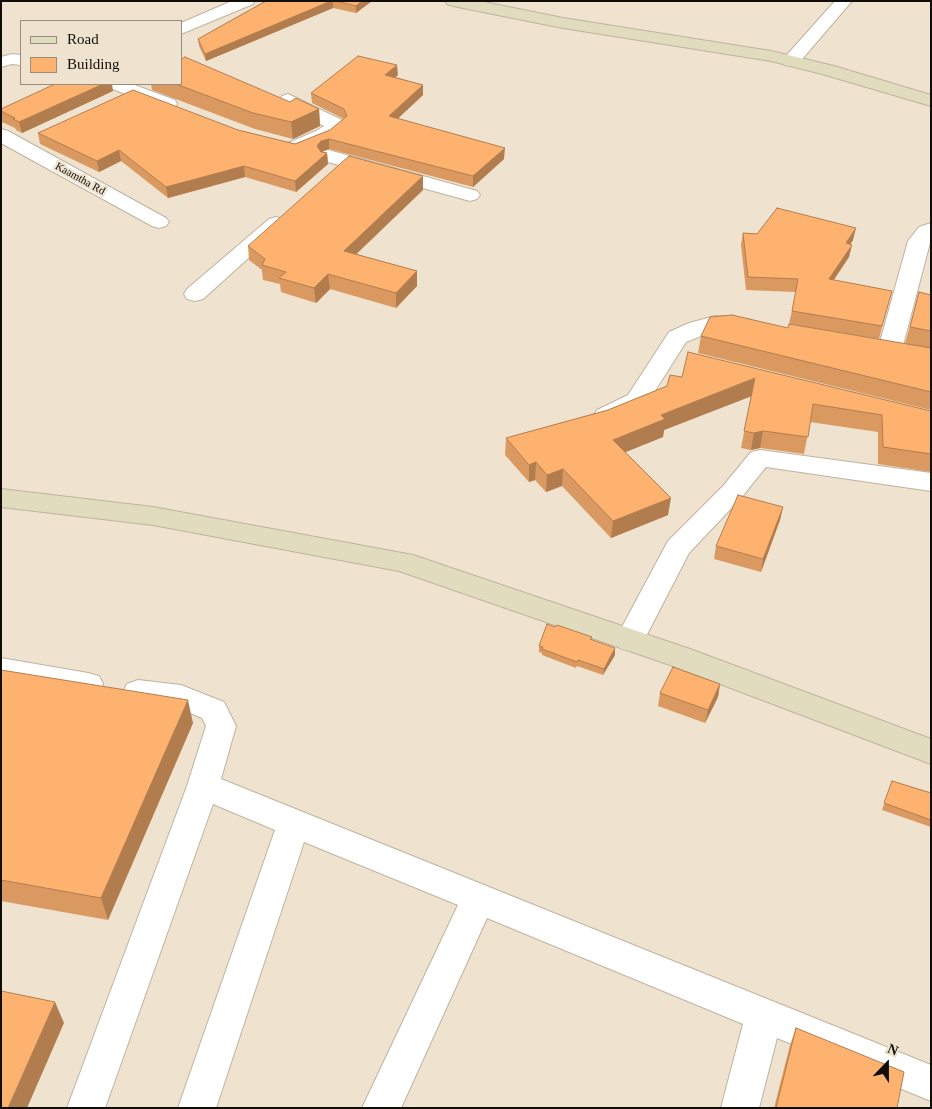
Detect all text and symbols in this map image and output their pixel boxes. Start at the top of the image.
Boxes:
legend [20,20,182,85]
text: Road [67,31,99,47]
text: Building [67,56,120,72]
street label: Kaamtha Rd [53,160,107,198]
north arrow [862,1039,912,1089]
text: N [885,1041,900,1058]

